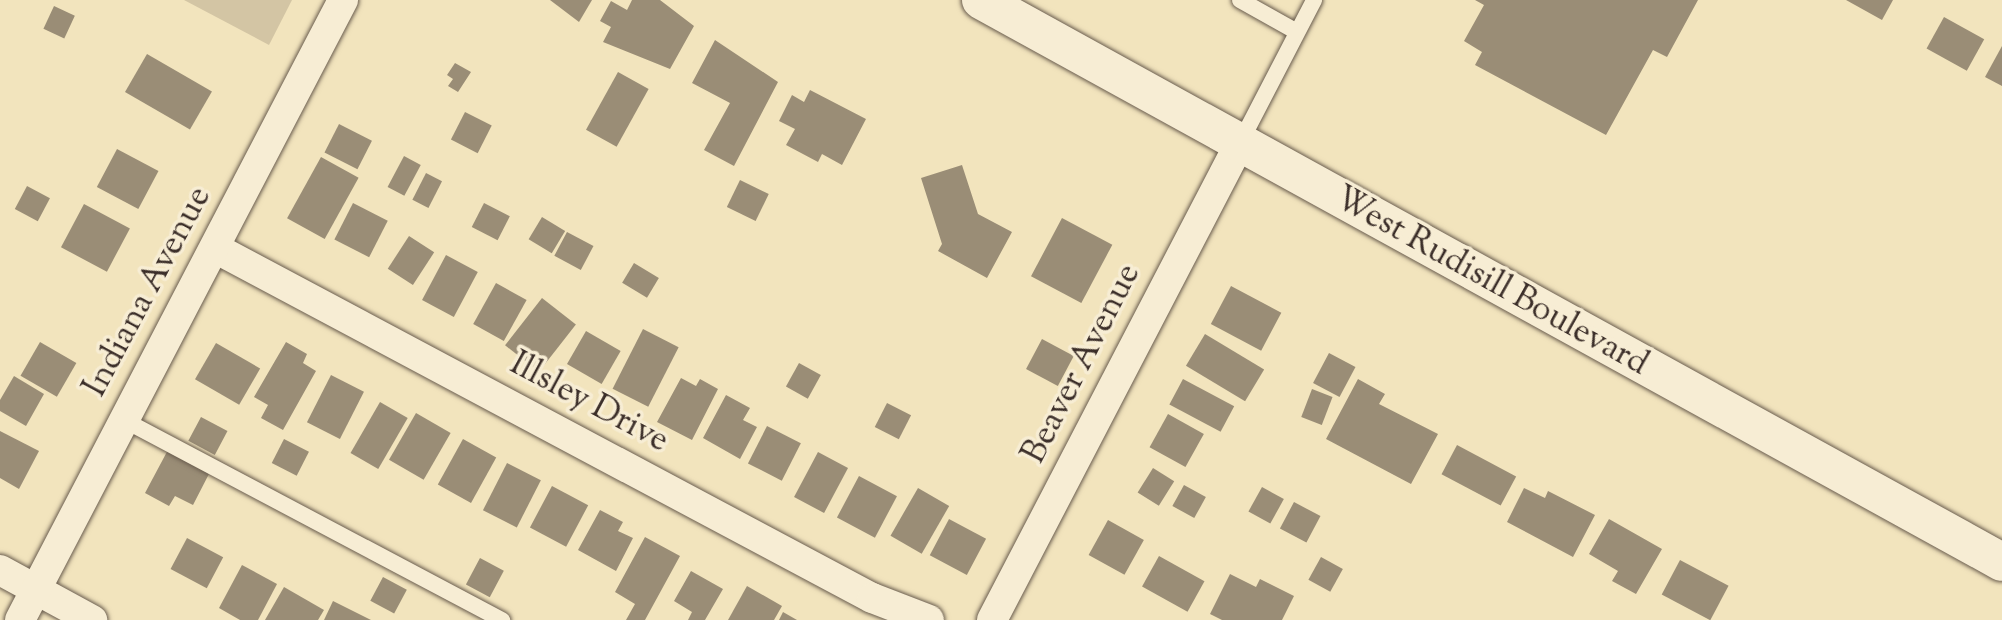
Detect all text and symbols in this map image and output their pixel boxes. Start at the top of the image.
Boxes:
street label: West Rudisill Boulevard [1327,179,1655,385]
street label: Indiana Avenue [76,180,220,404]
street label: Beaver Avenue [1014,257,1150,471]
street label: Illsley Drive [503,344,675,462]

